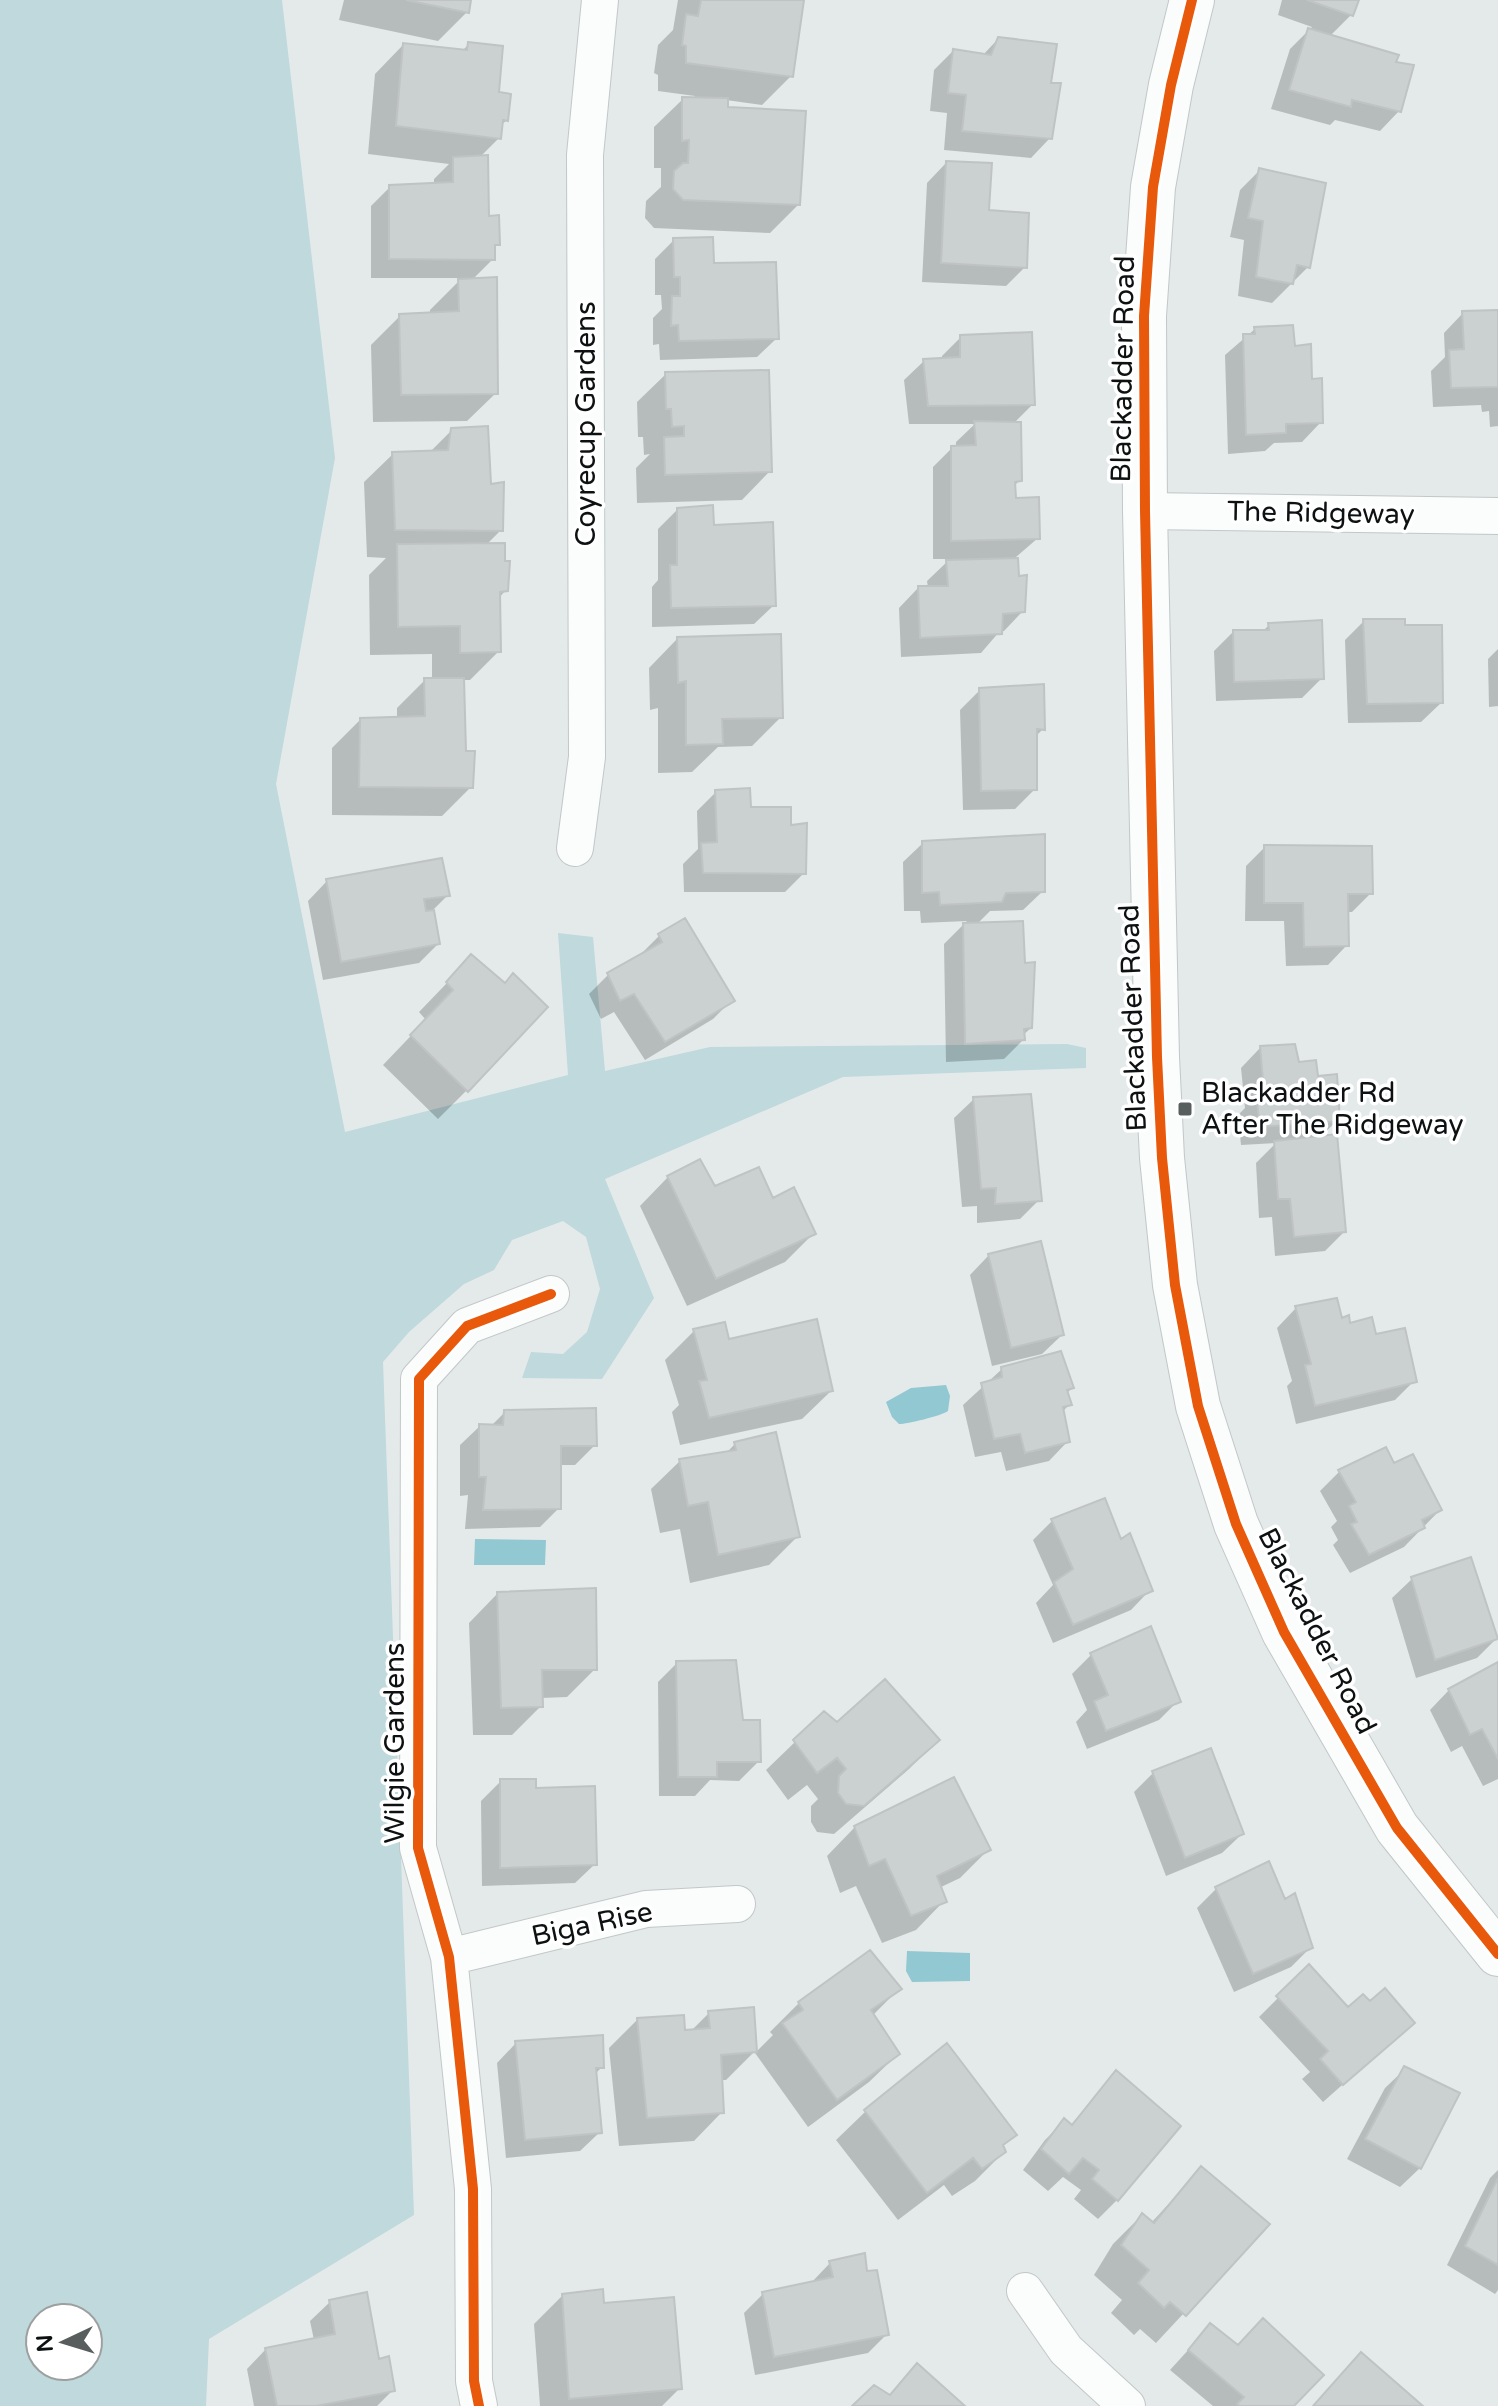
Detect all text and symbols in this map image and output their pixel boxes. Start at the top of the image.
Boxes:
street label: Blackadder Road [1104,255,1142,483]
street label: Coyrecup Gardens [569,301,603,547]
street label: The Ridgeway [1227,494,1415,532]
street label: Blackadder Road [1112,904,1154,1132]
place label: Blackadder Rd After The Ridgeway [1201,1076,1464,1142]
marker: Blackadder Rd After The Ridgeway [1176,1100,1194,1118]
street label: Blackadder Road [1250,1522,1384,1740]
street label: Wilgie Gardens [378,1643,412,1844]
street label: Biga Rise [528,1895,656,1953]
north arrow [24,2302,104,2382]
text: N [31,2334,59,2353]

